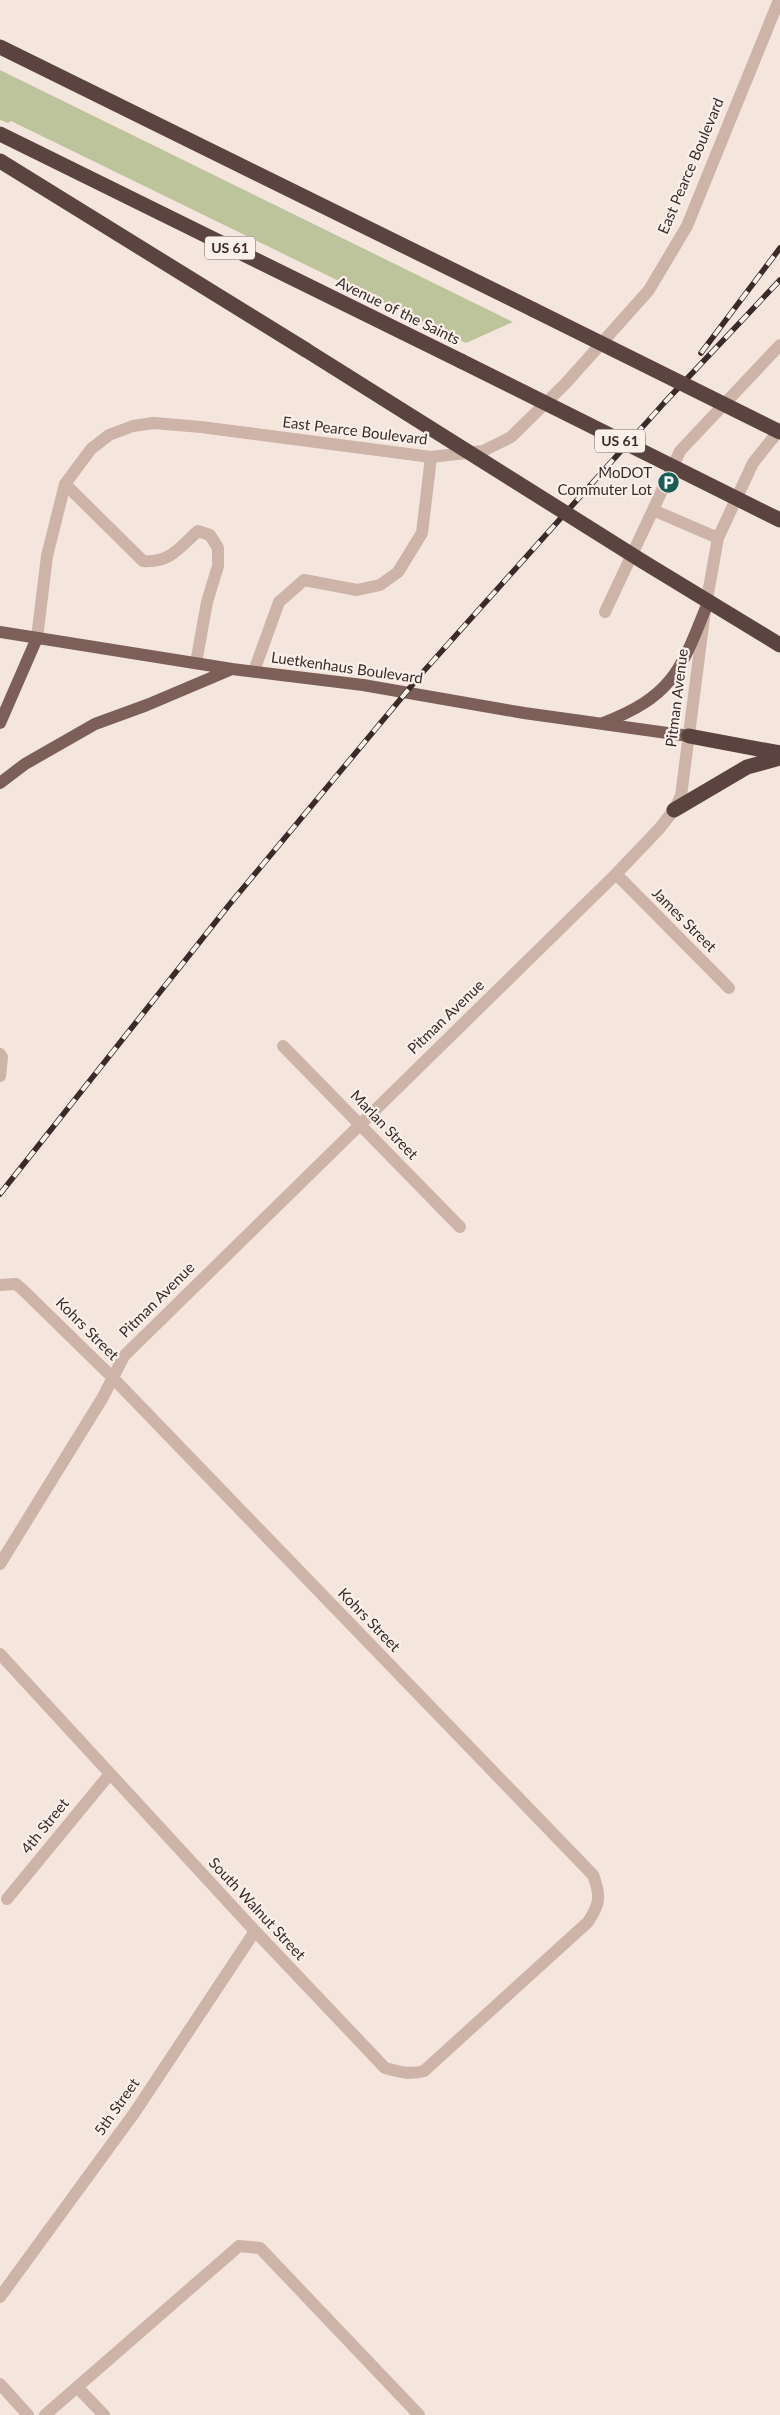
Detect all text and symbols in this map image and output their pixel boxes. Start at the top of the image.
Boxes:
street label: East Pearce Boulevard [653,95,727,236]
road number: US 61 [205,237,255,260]
street label: Avenue of the Saints [334,272,463,348]
street label: East Pearce Boulevard [282,412,429,448]
road number: US 61 [595,430,645,452]
place label: MoDOT Commuter Lot [557,463,653,498]
parking icon: MoDOT Commuter Lot [656,470,680,494]
street label: Luetkenhaus Boulevard [270,647,424,687]
street label: Pitman Avenue [661,648,691,748]
street label: James Street [649,883,721,956]
street label: Pitman Avenue [403,975,487,1057]
street label: Marlan Street [347,1086,423,1163]
street label: Pitman Avenue [115,1258,198,1341]
street label: Kohrs Street [53,1293,123,1364]
street label: Kohrs Street [335,1584,405,1655]
street label: 4th Street [17,1794,72,1857]
street label: South Walnut Street [206,1853,310,1964]
street label: 5th Street [90,2074,143,2139]

